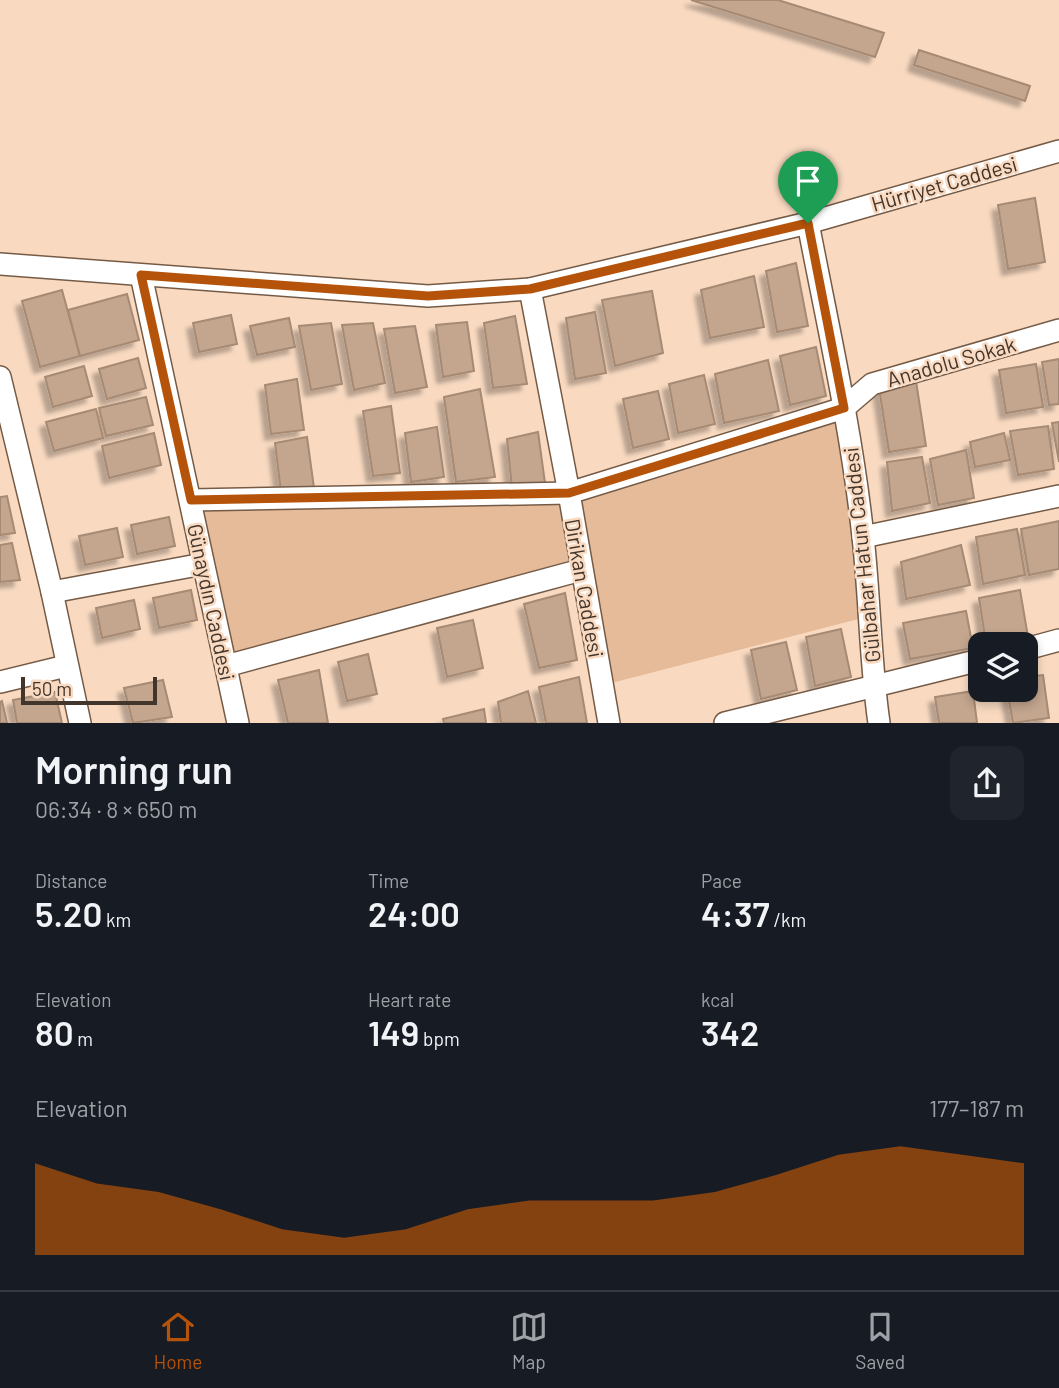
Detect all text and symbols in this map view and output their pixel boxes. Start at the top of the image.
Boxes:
street label: Hürriyet Caddesi [868,150,1020,216]
pin [778,151,838,223]
icon: arrive [789,162,827,200]
street label: Anadolu Sokak [883,331,1019,391]
street label: Gülbahar Hatun Caddesi [837,446,885,664]
street label: Dirikan Caddesi [560,517,610,659]
street label: Günaydın Caddesi [183,521,241,683]
map controls [968,632,1038,702]
button: layers [968,632,1038,702]
scale bar [21,674,158,706]
text: 50 m [32,677,72,700]
text: Morning run [35,746,233,792]
button: share [950,746,1024,820]
text: 06:34 · 8 × 650 m [35,795,197,823]
text: Distance [35,869,107,892]
text: Time [368,869,409,892]
text: Pace [701,869,742,892]
text: 5.20 [35,892,102,934]
text: 24:00 [368,892,460,934]
text: 4:37 [701,892,770,934]
text: km [102,908,131,931]
text: /km [770,908,806,931]
text: Elevation [35,988,112,1011]
text: Heart rate [368,988,451,1011]
text: kcal [701,988,734,1011]
text: 80 [35,1011,74,1053]
text: 149 [368,1011,419,1053]
text: 342 [701,1011,759,1053]
text: m [74,1027,93,1050]
text: bpm [419,1027,460,1050]
text: Elevation [35,1094,128,1122]
text: 177–187 m [929,1094,1024,1122]
tab: Home [154,1308,202,1373]
tab: Map [510,1308,548,1373]
tab: Saved [855,1308,905,1373]

